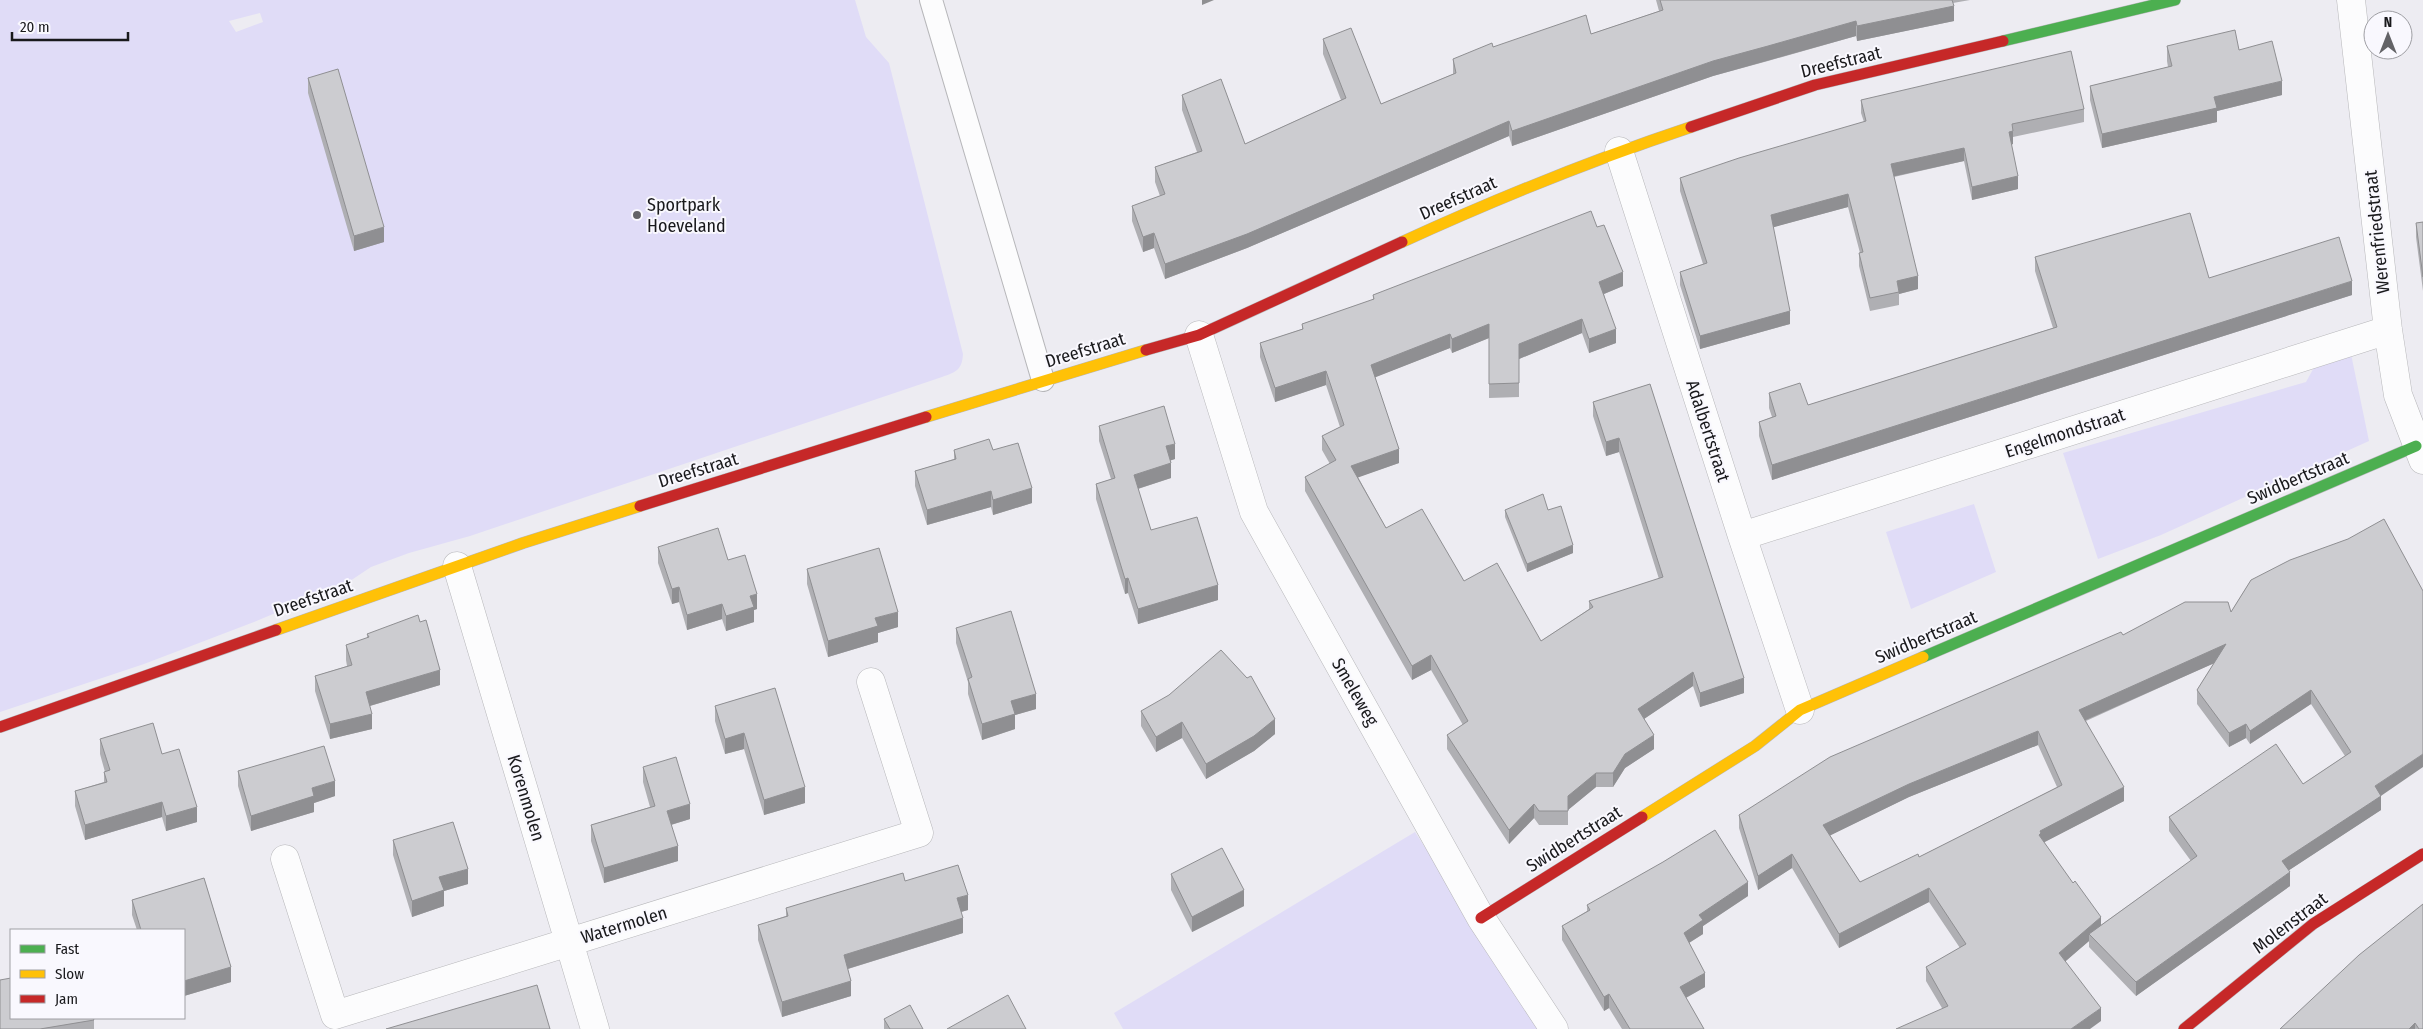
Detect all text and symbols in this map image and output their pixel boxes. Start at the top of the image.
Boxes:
scale bar [12,10,129,42]
north arrow [2363,10,2413,60]
text: N [2384,14,2392,31]
text: 20 m [20,18,50,36]
street label: Dreefstraat [1798,41,1884,83]
street label: Werenfriedstraat [2360,169,2394,295]
street label: Dreefstraat [1416,171,1500,225]
place label: Sportpark Hoeveland [647,194,726,237]
marker: Sportpark Hoeveland [631,209,643,221]
street label: Dreefstraat [1042,327,1128,373]
street label: Adalbertstraat [1681,377,1735,485]
street label: Engelmondstraat [2002,403,2128,463]
street label: Dreefstraat [655,447,741,493]
street label: Swidbertstraat [2244,447,2352,509]
street label: Dreefstraat [271,574,356,622]
street label: Swidbertstraat [1872,606,1980,668]
street label: Smeleweg [1327,654,1383,730]
street label: Korenmolen [502,752,550,844]
street label: Swidbertstraat [1522,801,1626,877]
street label: Molenstraat [2248,888,2332,958]
street label: Watermolen [578,901,670,949]
legend [10,929,185,1019]
text: Fast [55,940,79,958]
text: Slow [55,965,84,983]
text: Jam [55,990,78,1008]

